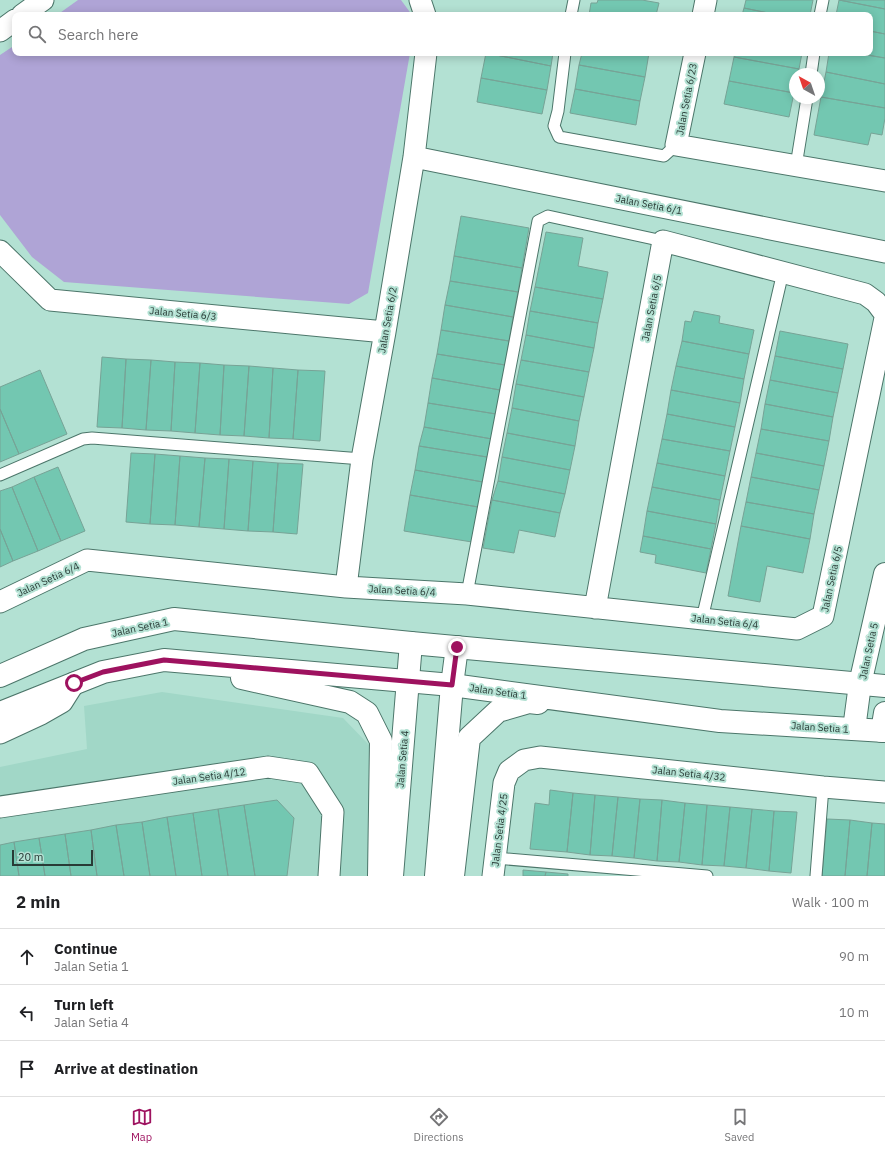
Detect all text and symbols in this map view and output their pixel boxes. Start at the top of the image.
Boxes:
search box [12,12,873,56]
icon: search [26,23,48,45]
text: Search here [58,25,138,44]
street label: Jalan Setia 6/23 [673,62,700,136]
north arrow [789,68,825,104]
street label: Jalan Setia 6/1 [615,192,683,217]
street label: Jalan Setia 6/5 [639,274,664,342]
street label: Jalan Setia 6/2 [375,286,400,354]
street label: Jalan Setia 6/3 [149,304,217,323]
street label: Jalan Setia 6/5 [818,545,845,613]
street label: Jalan Setia 6/4 [15,559,81,600]
street label: Jalan Setia 6/4 [368,582,436,599]
street label: Jalan Setia 6/4 [691,612,759,631]
street label: Jalan Setia 1 [111,615,170,640]
street label: Jalan Setia 5 [856,622,881,681]
route end [448,638,466,656]
route start [65,674,83,692]
street label: Jalan Setia 1 [469,681,527,702]
street label: Jalan Setia 1 [791,719,849,736]
street label: Jalan Setia 4 [394,730,411,788]
street label: Jalan Setia 4/32 [652,763,726,784]
street label: Jalan Setia 4/12 [172,765,246,788]
street label: Jalan Setia 4/25 [489,793,510,867]
scale bar [12,848,93,867]
text: 20 m [18,850,43,864]
text: 2 min [16,891,60,913]
text: Walk · 100 m [792,894,869,911]
text: Continue [54,939,118,958]
icon: ahead [16,946,38,968]
text: 90 m [839,948,869,965]
text: Jalan Setia 1 [54,958,129,975]
text: Turn left [54,995,114,1014]
icon: left [16,1002,38,1024]
text: 10 m [839,1004,869,1021]
text: Jalan Setia 4 [54,1014,129,1031]
icon: arrive [16,1058,38,1080]
text: Arrive at destination [54,1059,198,1078]
tab: Map [131,1106,153,1144]
tab: Directions [414,1106,464,1144]
tab: Saved [725,1106,754,1144]

